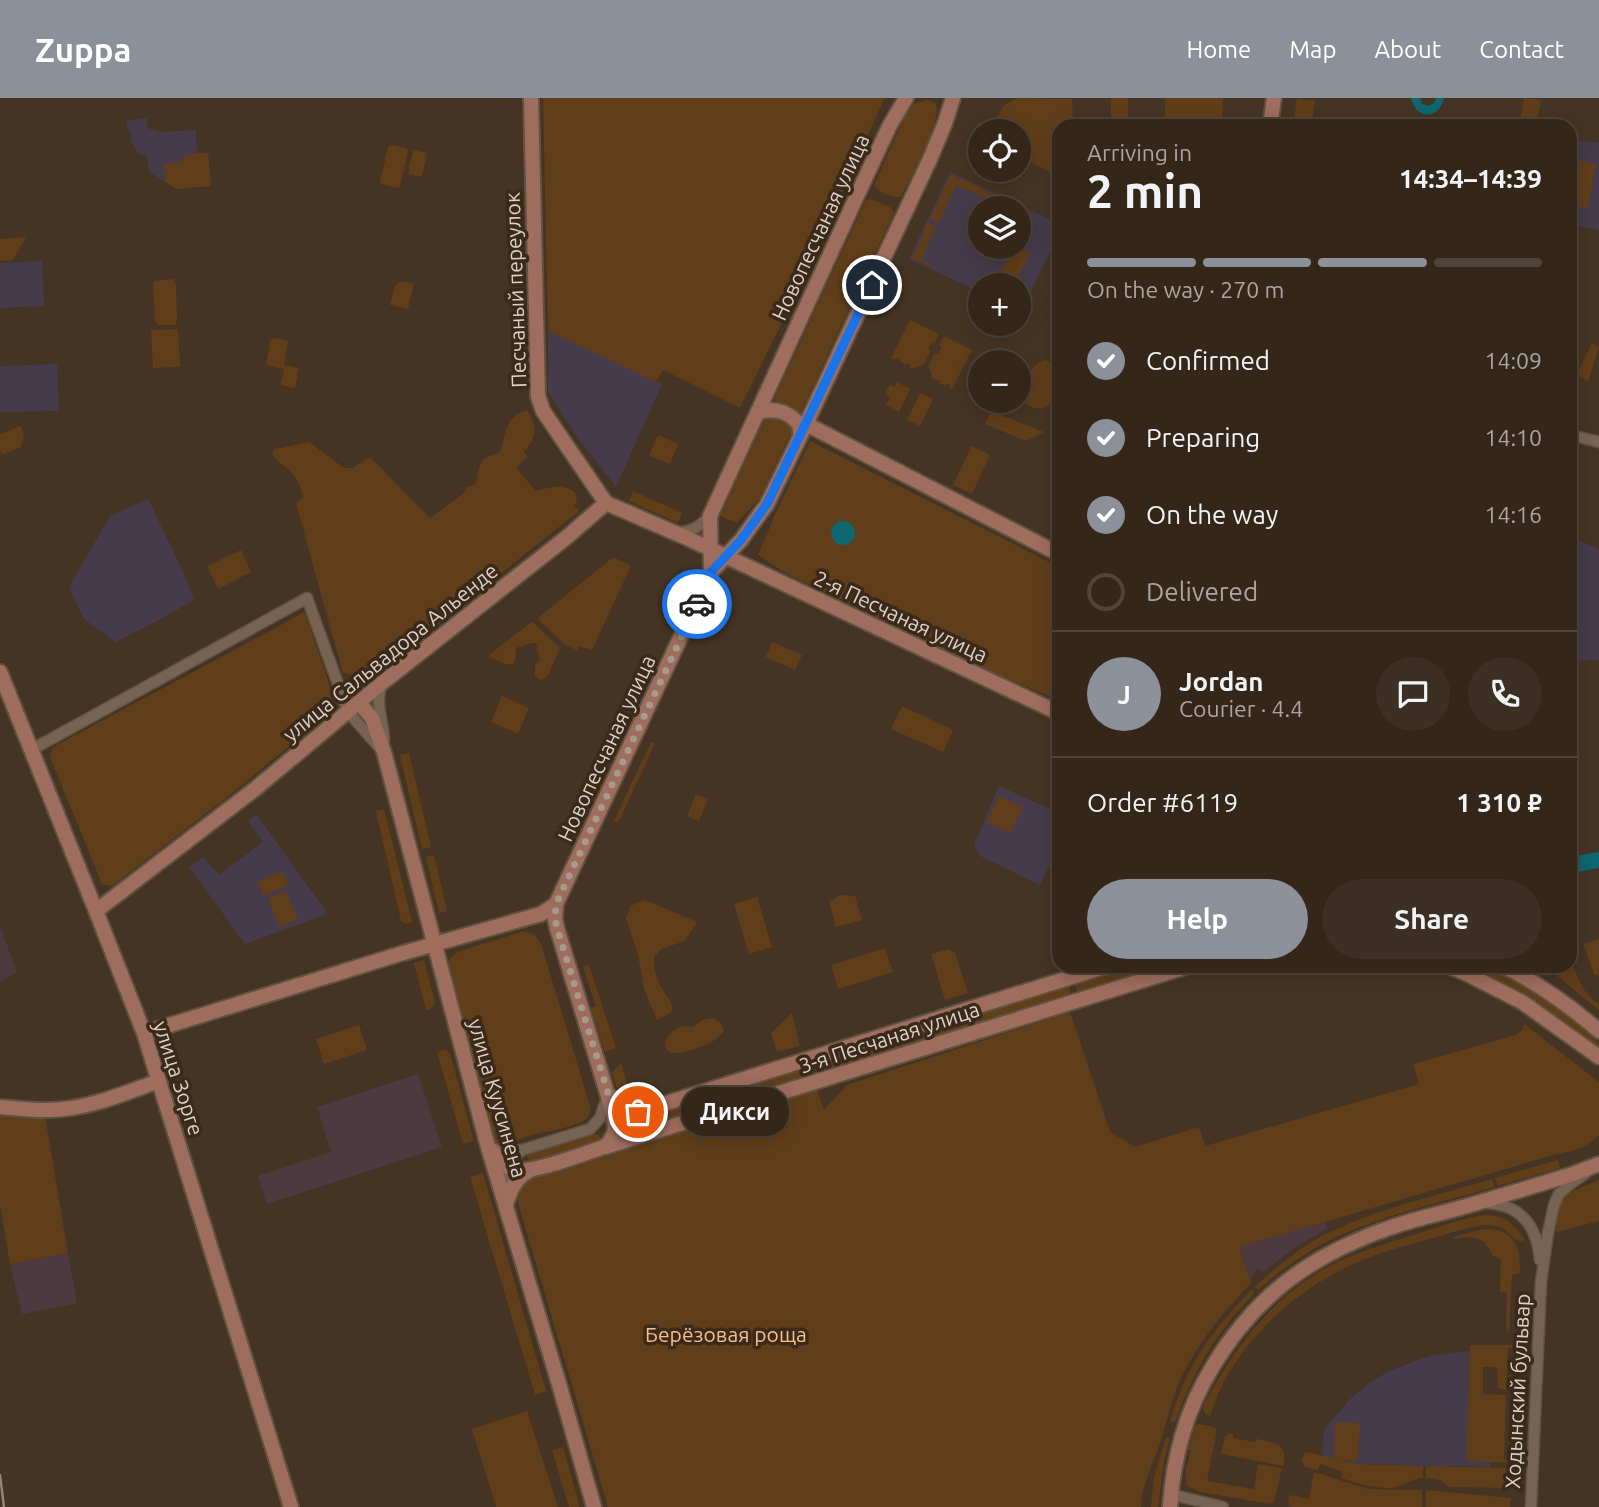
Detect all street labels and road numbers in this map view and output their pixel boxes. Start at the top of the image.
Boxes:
street label: Новопесчаная улица [766,130,874,324]
street label: Песчаный переулок [500,192,530,388]
street label: улица Сальвадора Альенде [278,558,502,746]
street label: 2-я Песчаная улица [811,565,991,667]
street label: Новопесчаная улица [552,651,660,845]
street label: 3-я Песчаная улица [796,996,982,1078]
street label: улица Куусинена [464,1016,532,1180]
street label: улица Зорге [149,1018,209,1138]
street label: Ходынский бульвар [1500,1293,1534,1489]

